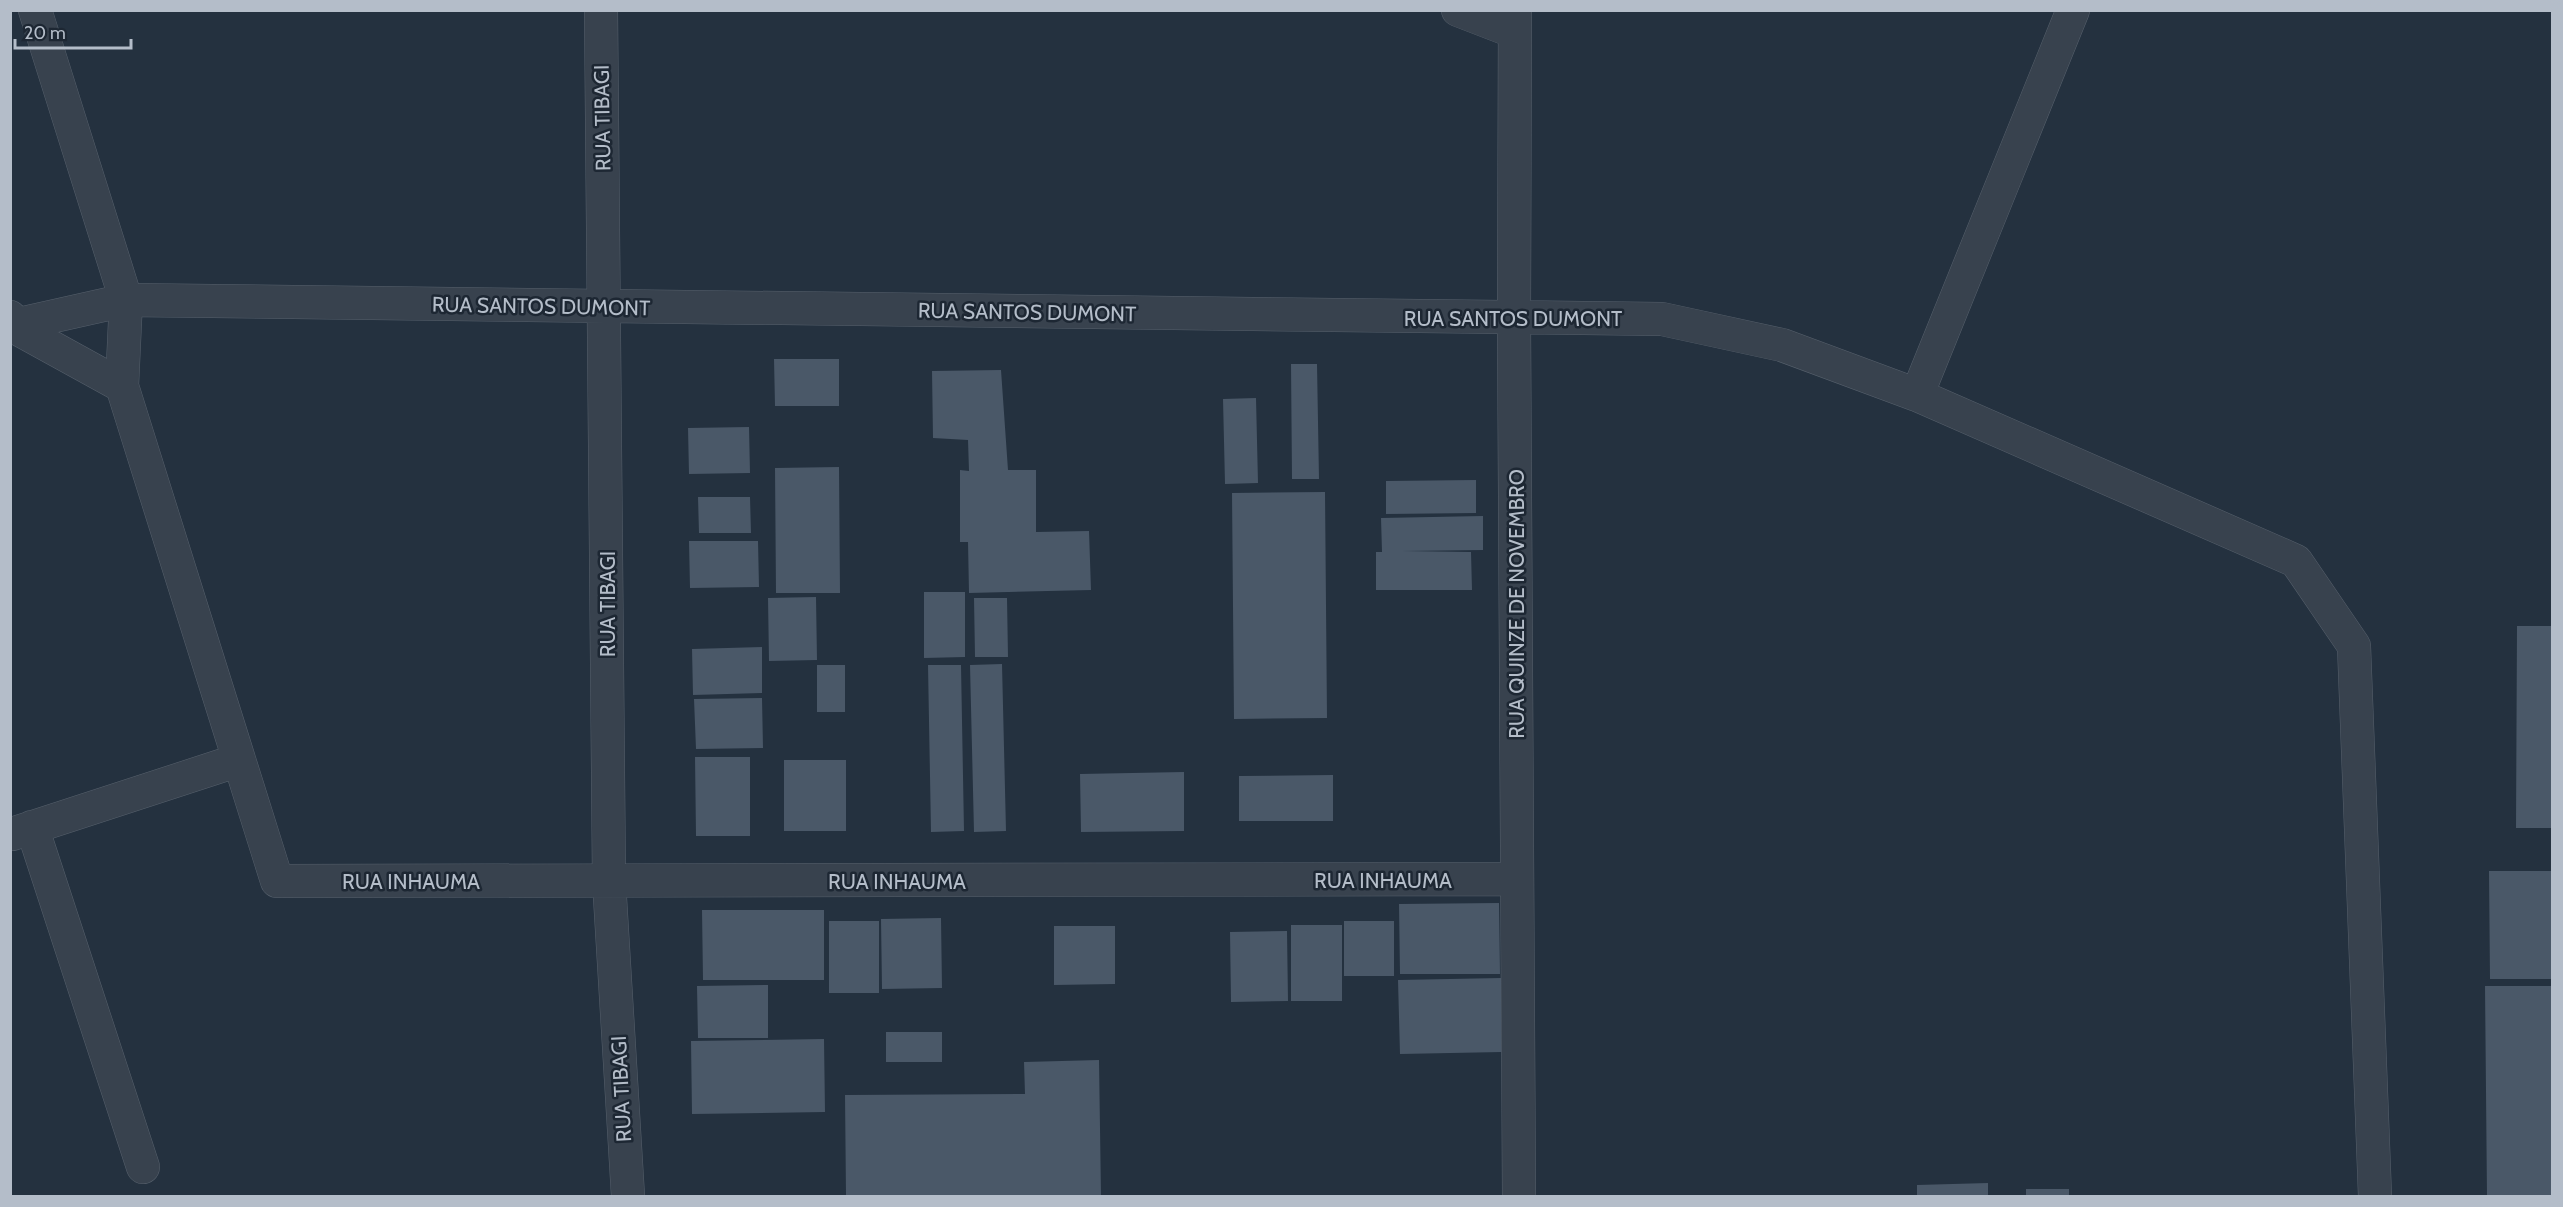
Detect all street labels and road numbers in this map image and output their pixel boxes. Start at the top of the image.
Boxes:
street label: RUA TIBAGI [589,65,615,171]
street label: RUA SANTOS DUMONT [432,292,650,320]
street label: RUA SANTOS DUMONT [918,298,1136,326]
street label: RUA SANTOS DUMONT [1404,306,1622,331]
street label: RUA QUINZE DE NOVEMBRO [1504,469,1529,739]
street label: RUA TIBAGI [595,551,620,657]
street label: RUA INHAUMA [1314,868,1452,893]
street label: RUA INHAUMA [342,869,480,894]
street label: RUA INHAUMA [828,869,966,894]
street label: RUA TIBAGI [606,1035,636,1143]

